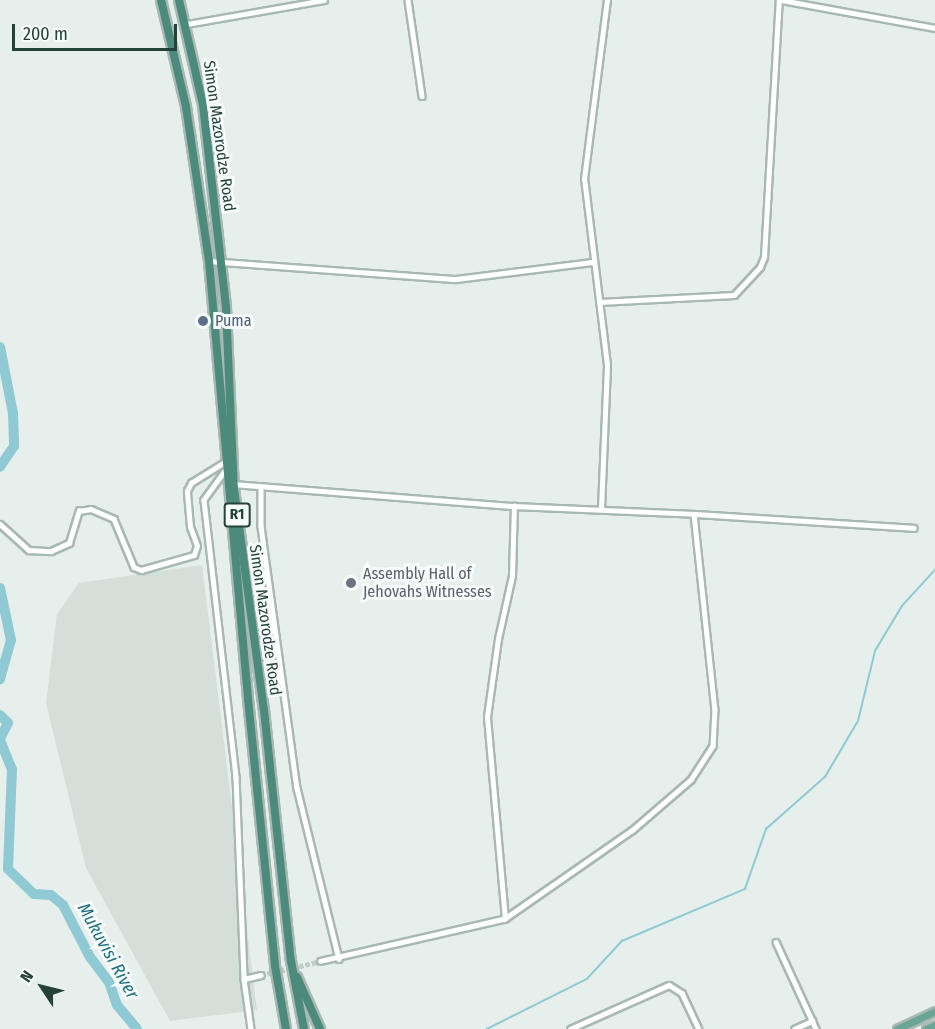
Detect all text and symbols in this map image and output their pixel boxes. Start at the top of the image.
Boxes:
scale bar [15,12,180,50]
text: 200 m [23,23,68,45]
street label: Simon Mazorodze Road [199,59,239,213]
place label: Puma [215,311,251,331]
marker: Puma [196,314,210,328]
road number: R1 [224,503,250,527]
street label: Simon Mazorodze Road [245,543,285,697]
place label: Assembly Hall of Jehovahs Witnesses [363,564,492,602]
marker: Assembly Hall of Jehovahs Witnesses [344,576,358,590]
water label: Mukuvisi River [73,899,143,1003]
north arrow [12,957,72,1017]
text: N [16,967,37,986]

